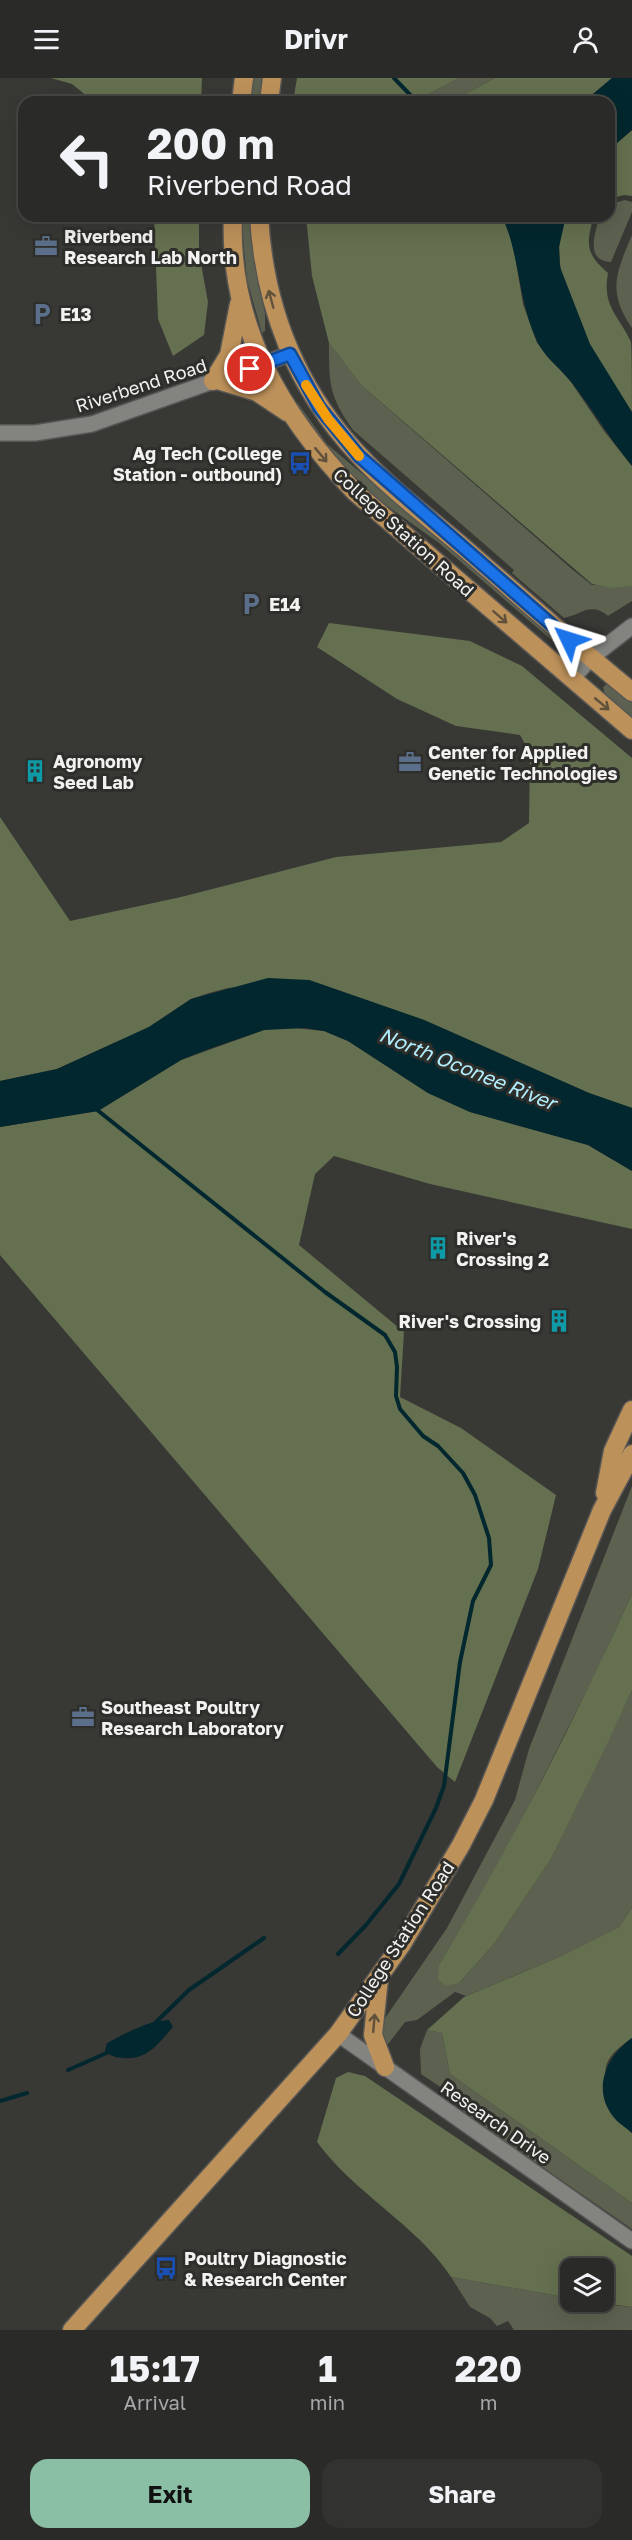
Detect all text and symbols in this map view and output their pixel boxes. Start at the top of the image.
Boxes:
icon: menu [30,23,63,56]
text: Drivr [284,23,348,55]
icon: person [569,23,602,56]
text: 200 m [147,118,274,168]
icon: left [48,120,126,198]
text: Riverbend Road [147,169,352,201]
place label: Riverbend Research Lab North [64,225,237,268]
office icon: Riverbend Research Lab North [33,233,59,259]
one-way arrow [265,290,276,309]
parking icon: E13 [29,301,55,327]
place label: E13 [60,303,92,325]
pin [224,343,275,394]
icon: arrive [233,352,266,385]
street label: Riverbend Road [73,353,209,417]
place label: Ag Tech (College Station - outbound) [113,442,282,485]
one-way arrow [314,447,328,462]
bus stop icon: Ag Tech (College Station - outbound) [287,450,313,476]
street label: College Station Road [329,463,479,601]
parking icon: E14 [238,591,264,617]
place label: E14 [269,593,301,615]
position arrow [537,608,601,672]
one-way arrow [492,610,507,624]
one-way arrow [594,698,610,711]
place label: Center for Applied Genetic Technologies [428,741,618,784]
office icon: Center for Applied Genetic Technologies [397,749,423,775]
place label: Agronomy Seed Lab [53,750,142,793]
building icon: Agronomy Seed Lab [22,758,48,784]
water label: North Oconee River [376,1022,563,1116]
place label: River's Crossing 2 [456,1227,549,1270]
building icon: River's Crossing 2 [425,1235,451,1261]
building icon: River's Crossing [546,1308,572,1334]
place label: River's Crossing [399,1310,541,1332]
place label: Southeast Poultry Research Laboratory [101,1696,284,1739]
office icon: Southeast Poultry Research Laboratory [70,1704,96,1730]
street label: College Station Road [341,1857,459,2021]
one-way arrow [369,2014,380,2034]
street label: Research Drive [437,2076,555,2168]
place label: Poultry Diagnostic & Research Center [184,2247,347,2290]
bus stop icon: Poultry Diagnostic & Research Center [153,2255,179,2281]
map controls [560,2258,614,2312]
button: layers [560,2258,614,2312]
text: 15:17 [110,2347,200,2390]
text: 1 [318,2347,337,2390]
text: 220 [455,2347,522,2390]
text: Arrival [124,2390,186,2414]
text: min [310,2390,345,2414]
text: m [480,2390,497,2414]
button: Exit [30,2459,310,2528]
button: Share [322,2459,602,2528]

